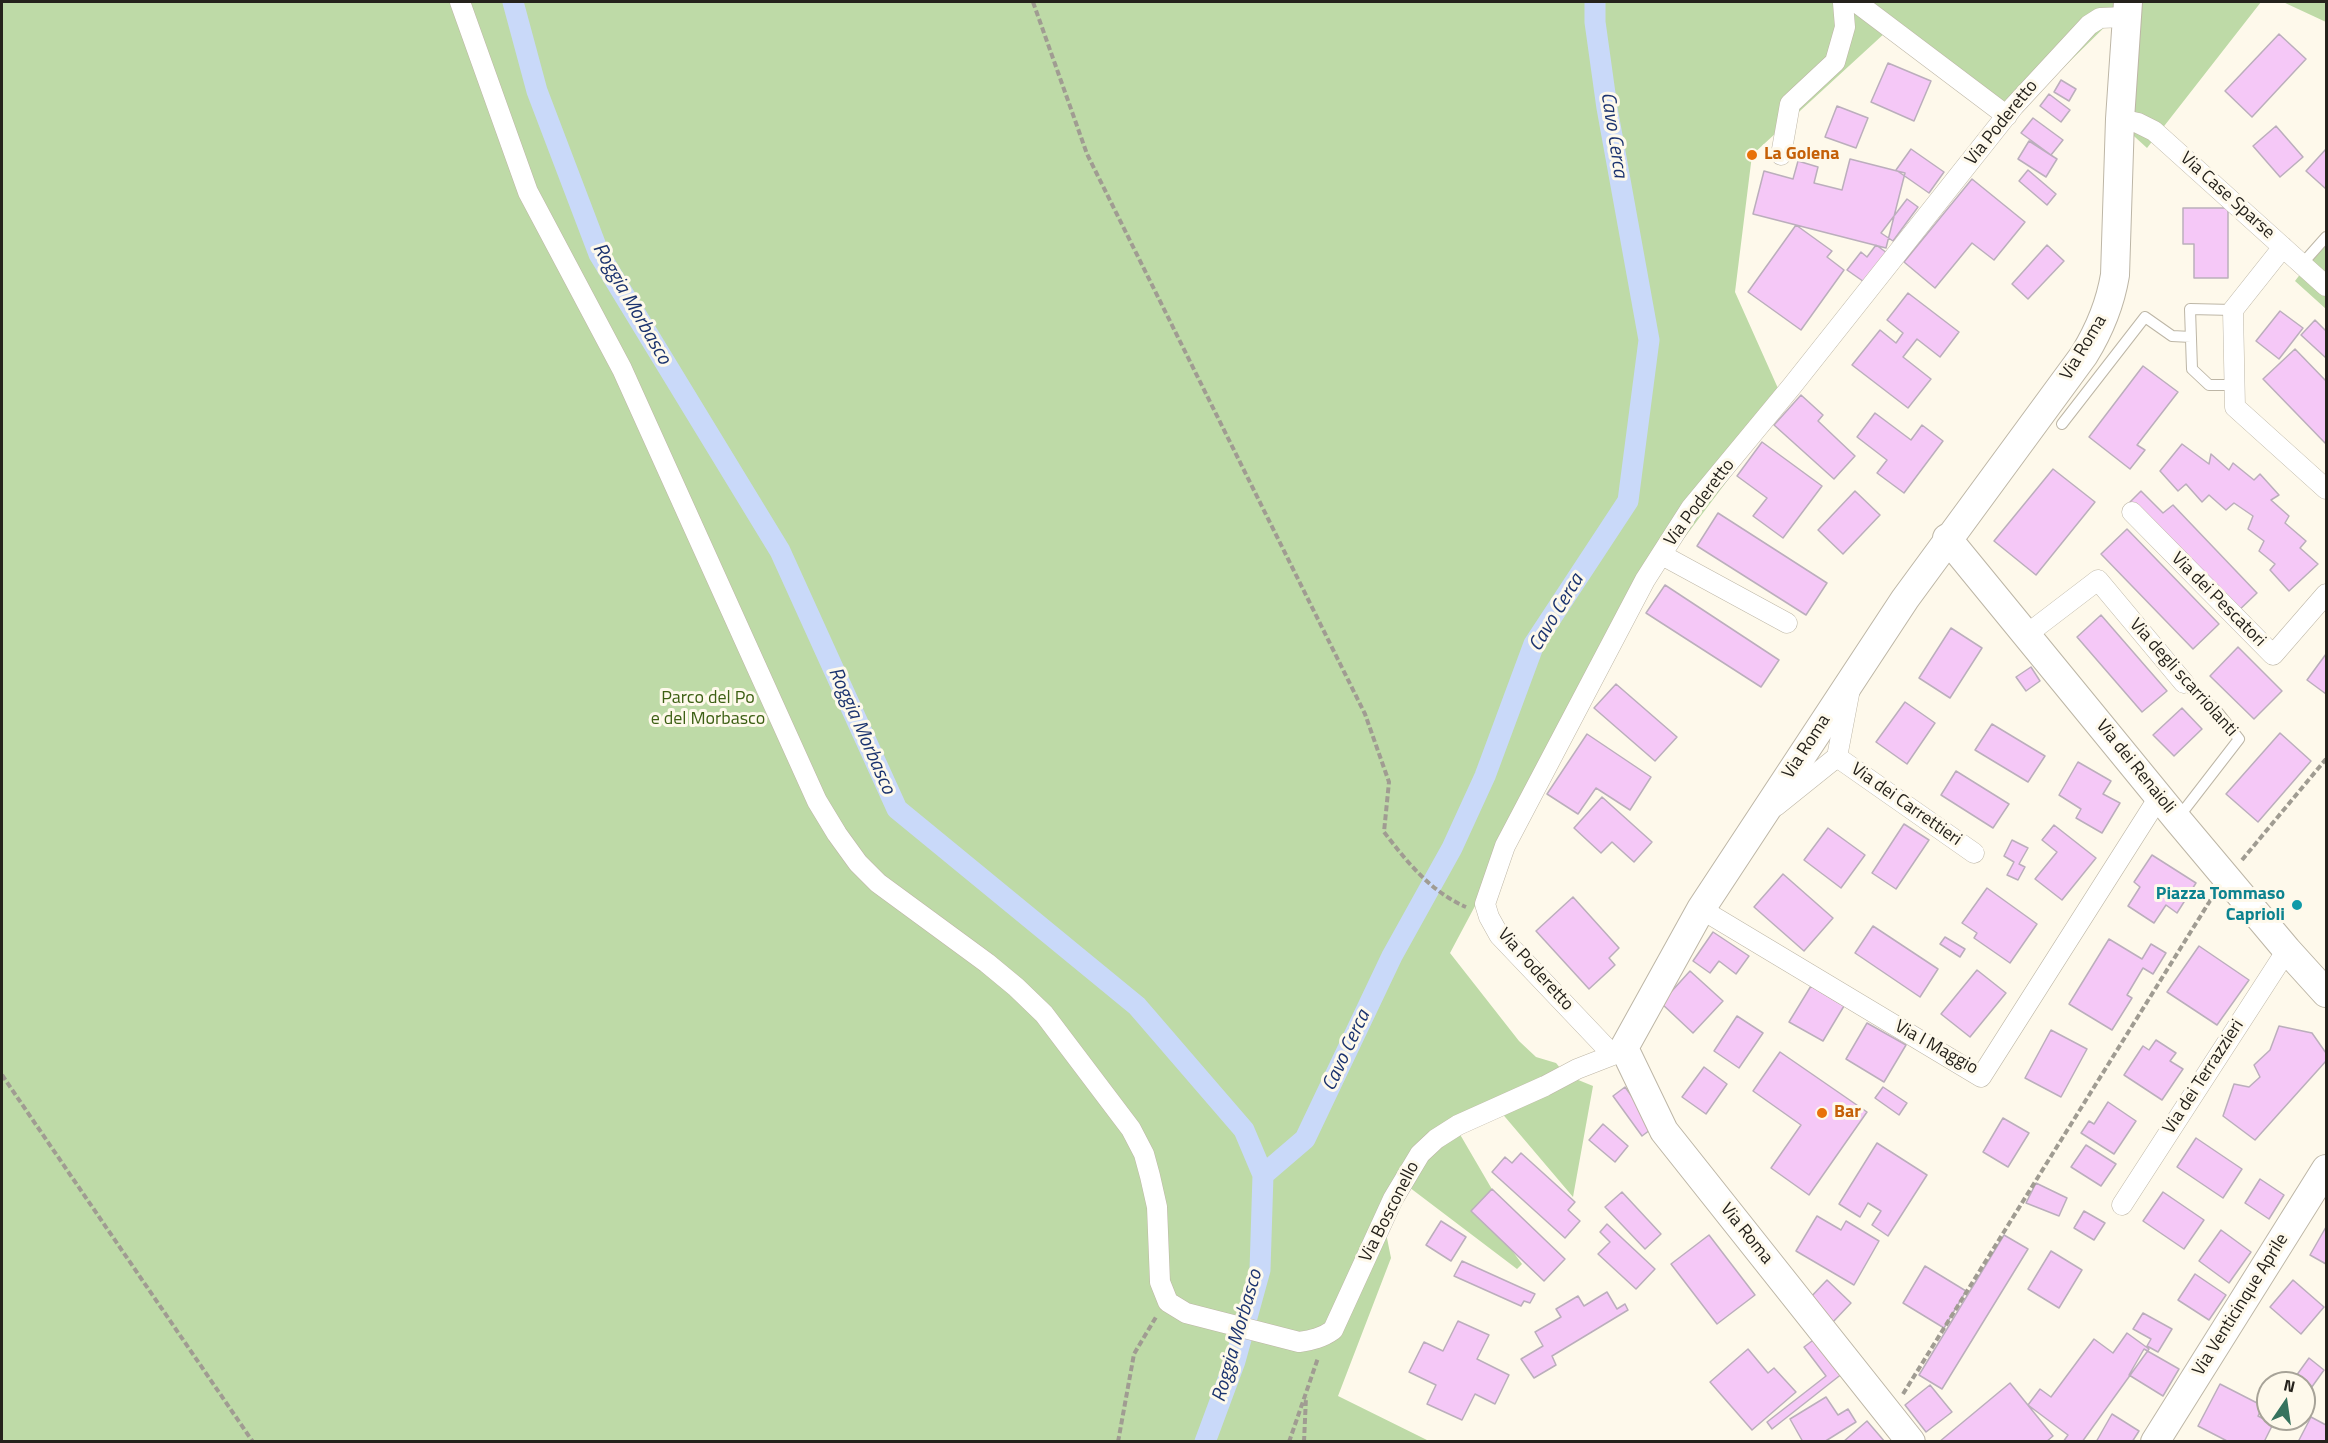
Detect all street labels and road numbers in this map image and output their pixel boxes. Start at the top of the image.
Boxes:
street label: Via Poderetto [1961,76,2043,170]
street label: Via Case Sparse [2175,148,2279,244]
street label: Via Roma [2056,312,2112,384]
street label: Via Poderetto [1660,455,1740,551]
street label: Via dei Pescatori [2166,548,2270,652]
street label: Via degli scarriolanti [2124,614,2242,742]
street label: Via Roma [1778,711,1836,783]
street label: Via dei Renaioli [2091,716,2179,818]
street label: Via dei Carrettieri [1847,759,1965,851]
street label: Via Poderetto [1492,924,1578,1016]
street label: Via I Maggio [1891,1016,1981,1080]
street label: Via dei Terrazzieri [2159,1016,2249,1138]
street label: Via Bosconello [1355,1158,1425,1266]
street label: Via Roma [1715,1199,1777,1269]
street label: Via Venticinque Aprile [2189,1230,2293,1380]

